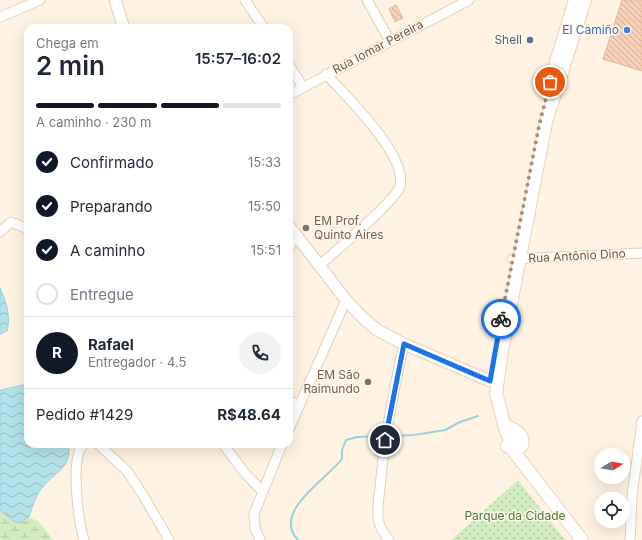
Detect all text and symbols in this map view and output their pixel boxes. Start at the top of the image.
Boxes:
street label: Rua Iomar Pereira [330,16,426,77]
place label: El Camiño [562,22,619,37]
marker: El Camiño [622,25,632,35]
place label: Shell [494,32,522,47]
text: Chega em [36,35,99,51]
marker: Shell [525,35,535,45]
text: 15:57–16:02 [195,49,281,68]
text: 2 min [36,50,105,81]
pin [533,65,567,99]
icon: bag [539,71,561,93]
text: A caminho · 230 m [36,114,151,130]
icon: check [36,151,58,173]
text: Confirmado [70,153,154,172]
text: 15:33 [248,154,281,170]
icon: check [36,195,58,217]
text: Preparando [70,197,153,216]
text: 15:50 [248,198,281,214]
place label: EM Prof. Quinto Aires [314,213,384,242]
marker: EM Prof. Quinto Aires [301,223,311,233]
icon: check [36,239,58,261]
text: A caminho [70,241,145,260]
text: 15:51 [251,242,281,258]
street label: Rua Antônio Dino [528,245,626,266]
text: Entregue [70,285,134,304]
courier [481,299,521,339]
icon: bike [490,308,512,330]
button: phone [239,332,281,374]
text: Rafael [88,335,134,354]
text: R [52,343,62,362]
text: Entregador · 4.5 [88,354,186,370]
place label: EM São Raimundo [303,367,360,396]
marker: EM São Raimundo [363,377,373,387]
text: Pedido #1429 [36,405,133,424]
text: R$48.64 [217,405,281,424]
pin [368,423,402,457]
icon: home [374,429,396,451]
north arrow [594,448,630,484]
map controls [594,448,630,528]
button: locate [594,492,630,528]
park label: Parque da Cidade [464,508,566,523]

